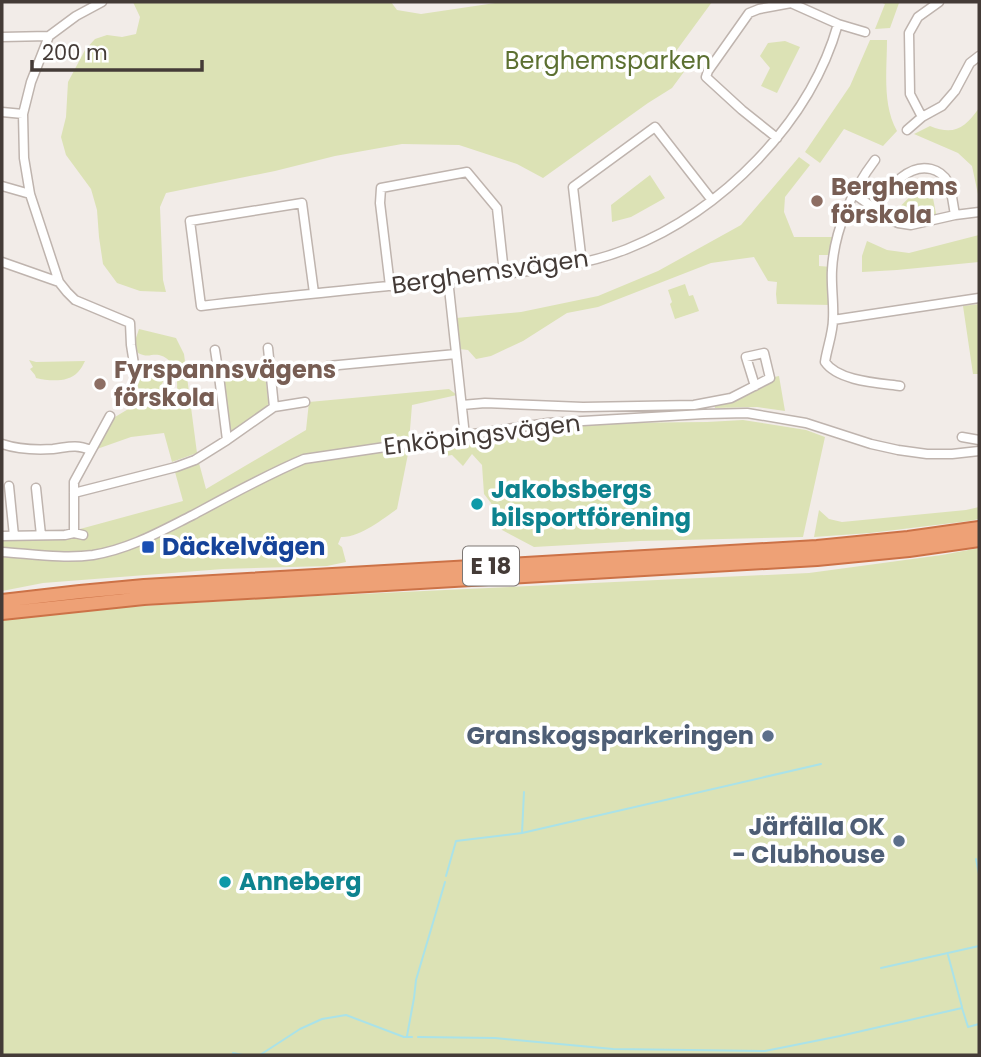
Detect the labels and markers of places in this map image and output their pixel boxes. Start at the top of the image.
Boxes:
place label: Berghems förskola [831,170,958,231]
marker: Berghems förskola [809,193,825,209]
place label: Fyrspannsvägens förskola [114,353,336,414]
marker: Fyrspannsvägens förskola [92,376,108,392]
place label: Jakobsbergs bilsportförening [491,473,691,534]
marker: Jakobsbergs bilsportförening [469,496,485,512]
place label: Däckelvägen [162,530,326,563]
marker: Däckelvägen [140,539,156,555]
place label: Granskogsparkeringen [467,719,754,752]
marker: Granskogsparkeringen [760,728,776,744]
place label: Järfälla OK - Clubhouse [732,810,885,871]
marker: Järfälla OK - Clubhouse [891,833,907,849]
place label: Anneberg [239,865,361,898]
marker: Anneberg [217,874,233,890]

